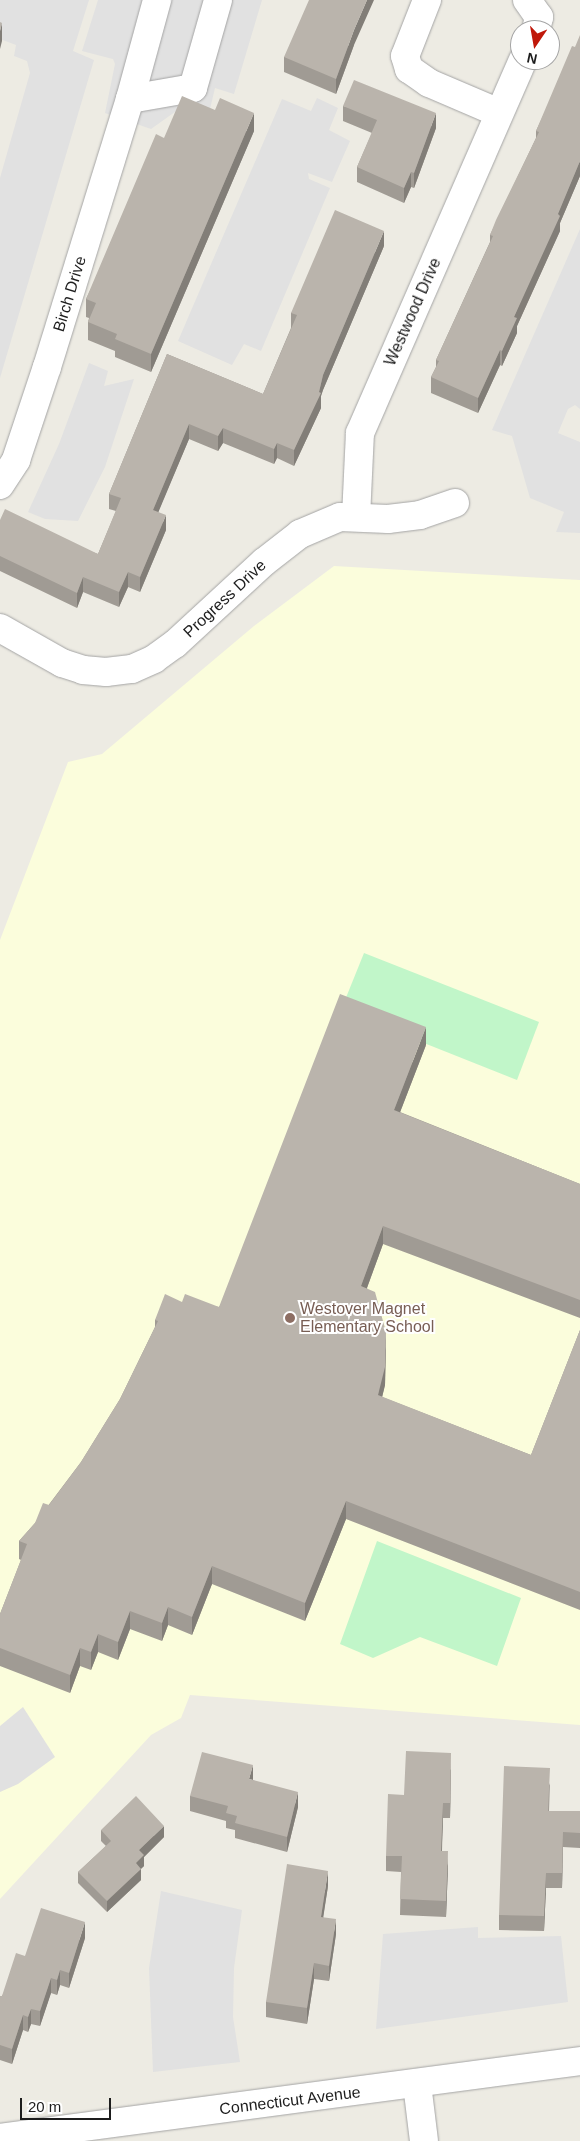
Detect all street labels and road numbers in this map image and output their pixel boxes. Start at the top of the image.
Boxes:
street label: Birch Drive [49,254,91,334]
street label: Westwood Drive [381,255,445,369]
street label: Progress Drive [180,556,270,642]
street label: Connecticut Avenue [218,2083,362,2119]

